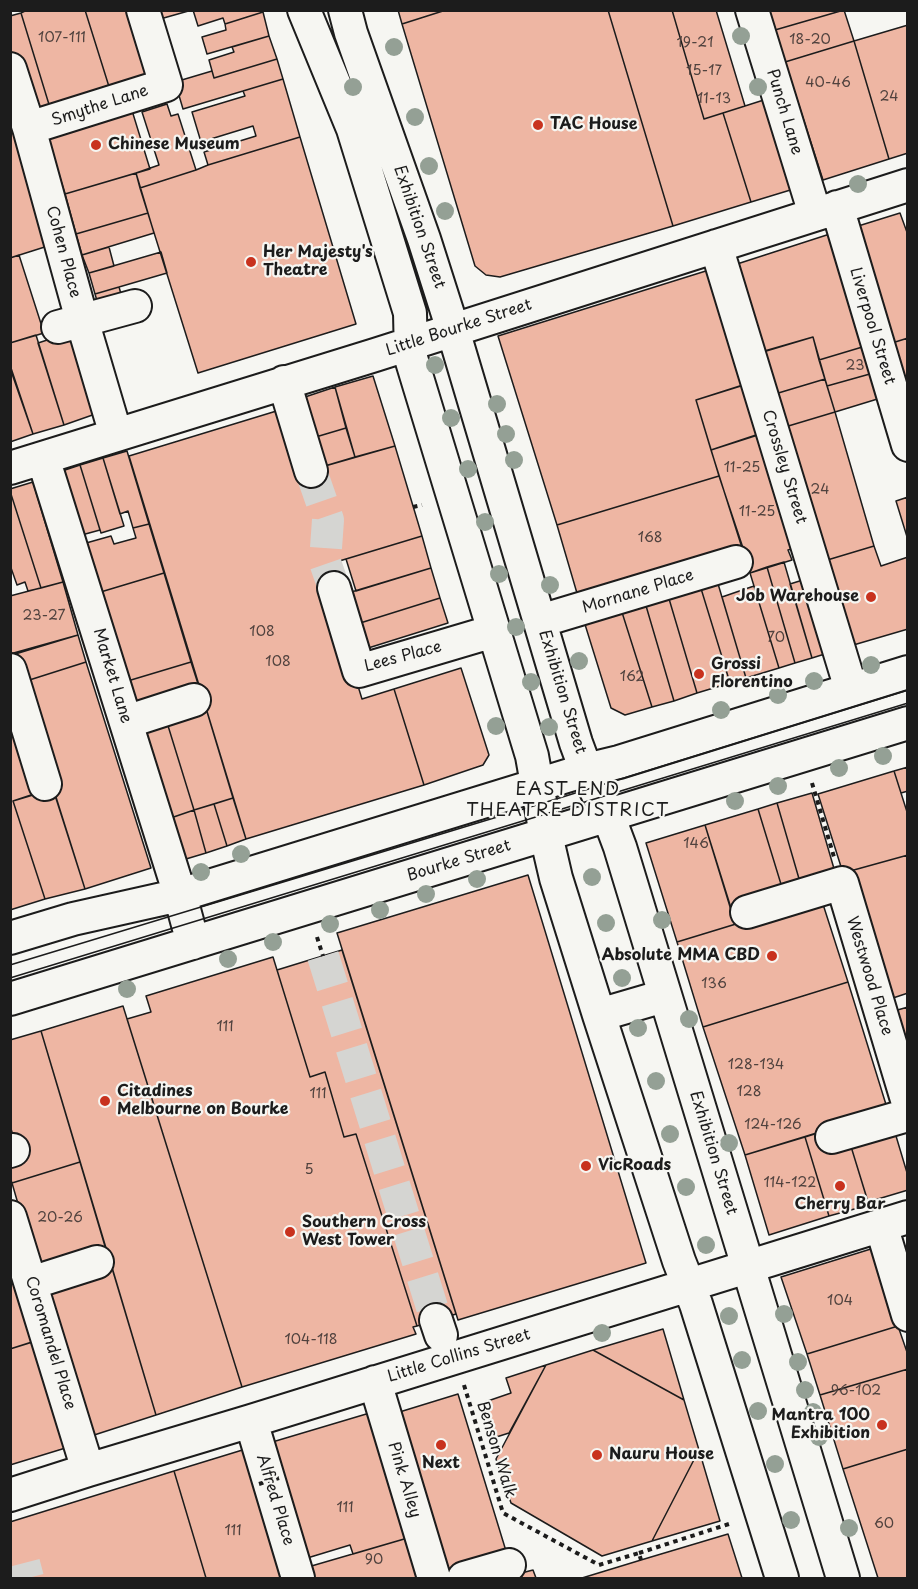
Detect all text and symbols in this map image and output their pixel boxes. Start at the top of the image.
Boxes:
house number: 107-111 [38,30,86,46]
house number: 18-20 [789,32,831,48]
house number: 19-21 [676,35,714,51]
house number: 15-17 [686,63,722,79]
street label: Punch Lane [762,67,806,157]
house number: 40-46 [805,75,851,91]
street label: Smythe Lane [49,81,151,131]
house number: 24 [880,89,898,105]
house number: 11-13 [697,91,731,107]
place label: TAC House [550,115,637,135]
marker: TAC House [531,118,545,132]
place label: Chinese Museum [108,135,240,155]
marker: Chinese Museum [89,138,103,152]
street label: Exhibition Street [389,163,449,291]
street label: Cohen Place [42,204,84,300]
place label: Her Majesty's Theatre [263,243,373,281]
marker: Her Majesty's Theatre [244,255,258,269]
street label: Liverpool Street [845,265,899,387]
street label: Little Bourke Street [384,295,534,361]
house number: 23 [846,358,864,374]
street label: Crossley Street [758,408,810,526]
house number: 11-25 [724,460,760,476]
house number: 24 [811,482,829,498]
house number: 11-25 [739,504,775,520]
house number: 168 [638,530,662,546]
street label: Mornane Place [580,566,696,618]
place label: Job Warehouse [736,587,859,607]
marker: Job Warehouse [864,590,878,604]
house number: 23-27 [23,608,65,624]
house number: 108 [249,624,275,640]
street label: Market Lane [88,626,136,726]
street label: Exhibition Street [534,628,590,756]
house number: 70 [767,630,785,646]
street label: Lees Place [362,637,444,677]
house number: 108 [265,654,291,670]
place label: Grossi Florentino [711,655,793,693]
marker: Grossi Florentino [692,667,706,681]
house number: 162 [620,669,644,685]
district label: EAST END THEATRE DISTRICT [466,779,670,822]
street label: Bourke Street [405,836,513,886]
house number: 146 [683,836,709,852]
street label: Westwood Place [842,914,896,1038]
place label: Absolute MMA CBD [602,946,760,966]
marker: Absolute MMA CBD [765,949,779,963]
house number: 136 [701,976,727,992]
house number: 111 [216,1019,234,1035]
house number: 128-134 [728,1057,784,1073]
place label: Citadines Melbourne on Bourke [117,1082,288,1120]
house number: 128 [737,1084,761,1100]
house number: 111 [309,1086,327,1102]
street label: Exhibition Street [685,1089,741,1217]
marker: Citadines Melbourne on Bourke [98,1094,112,1108]
house number: 124-126 [744,1117,802,1133]
place label: VicRoads [598,1156,671,1176]
marker: VicRoads [579,1159,593,1173]
house number: 5 [304,1162,314,1178]
house number: 114-122 [764,1175,816,1191]
marker: Cherry Bar [833,1179,847,1193]
place label: Cherry Bar [794,1195,886,1215]
house number: 20-26 [37,1210,83,1226]
place label: Southern Cross West Tower [302,1213,426,1251]
marker: Southern Cross West Tower [283,1225,297,1239]
street label: Coromandel Place [21,1274,79,1412]
house number: 104 [827,1293,853,1309]
street label: Little Collins Street [385,1325,533,1387]
house number: 104-118 [284,1332,338,1348]
house number: 96-102 [831,1383,881,1399]
street label: Benson Walk [472,1399,520,1501]
place label: Mantra 100 Exhibition [772,1406,870,1444]
marker: Mantra 100 Exhibition [875,1418,889,1432]
marker: Next [434,1438,448,1452]
street label: Pink Alley [383,1440,425,1520]
place label: Nauru House [609,1445,714,1465]
marker: Nauru House [590,1448,604,1462]
street label: Alfred Place [252,1452,298,1548]
place label: Next [422,1454,460,1474]
house number: 111 [336,1500,354,1516]
house number: 60 [874,1516,894,1532]
house number: 111 [224,1523,242,1539]
house number: 90 [365,1552,383,1568]

